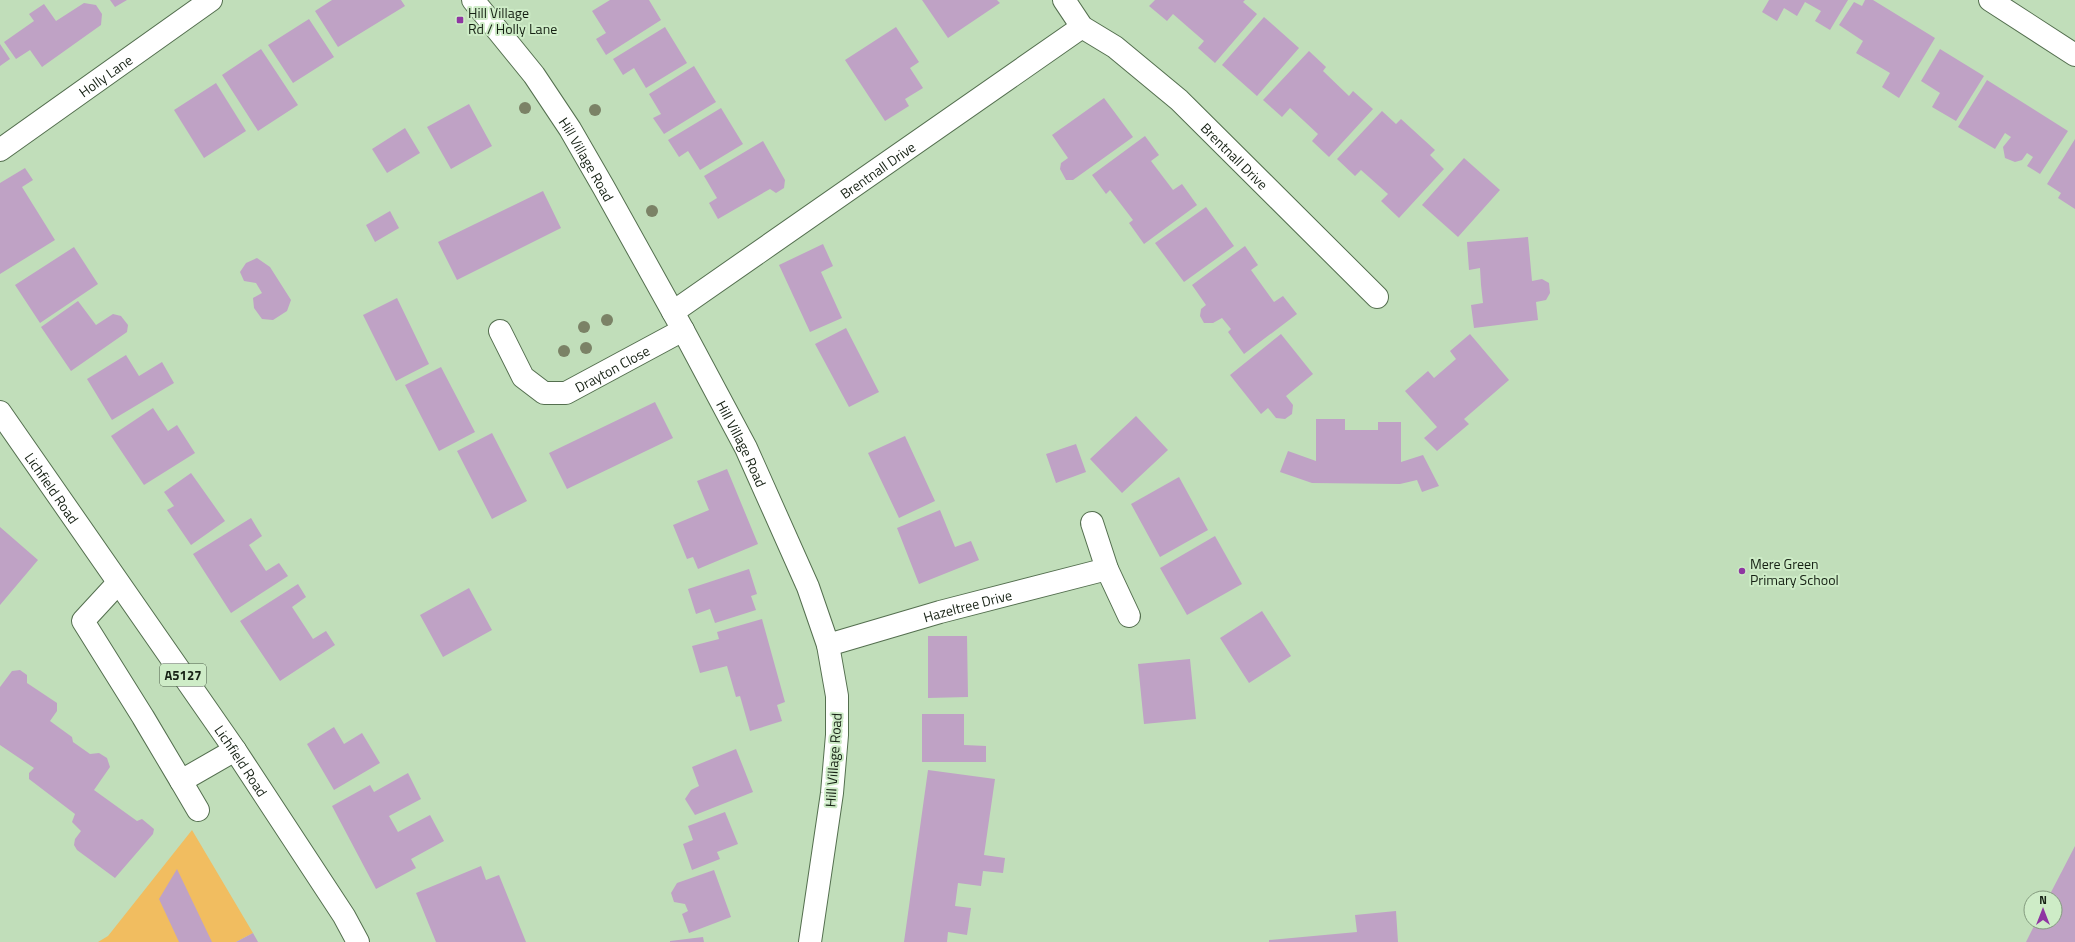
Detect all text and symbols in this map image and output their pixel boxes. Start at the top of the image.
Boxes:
place label: Hill Village Rd / Holly Lane [468,2,557,39]
marker: Hill Village Rd / Holly Lane [455,15,465,25]
street label: Holly Lane [74,49,136,102]
street label: Hill Village Road [554,112,620,205]
street label: Brentnall Drive [1196,117,1273,194]
street label: Brentnall Drive [835,136,919,203]
street label: Drayton Close [571,339,653,397]
street label: Hill Village Road [712,396,772,490]
street label: Lichfield Road [20,448,85,527]
place label: Mere Green Primary School [1750,553,1839,590]
marker: Mere Green Primary School [1737,566,1747,576]
street label: Hazeltree Drive [921,583,1014,627]
road number: A5127 [160,664,206,686]
street label: Hill Village Road [819,712,847,808]
street label: Lichfield Road [210,720,273,800]
north arrow [2023,890,2063,930]
text: N [2039,892,2047,908]

